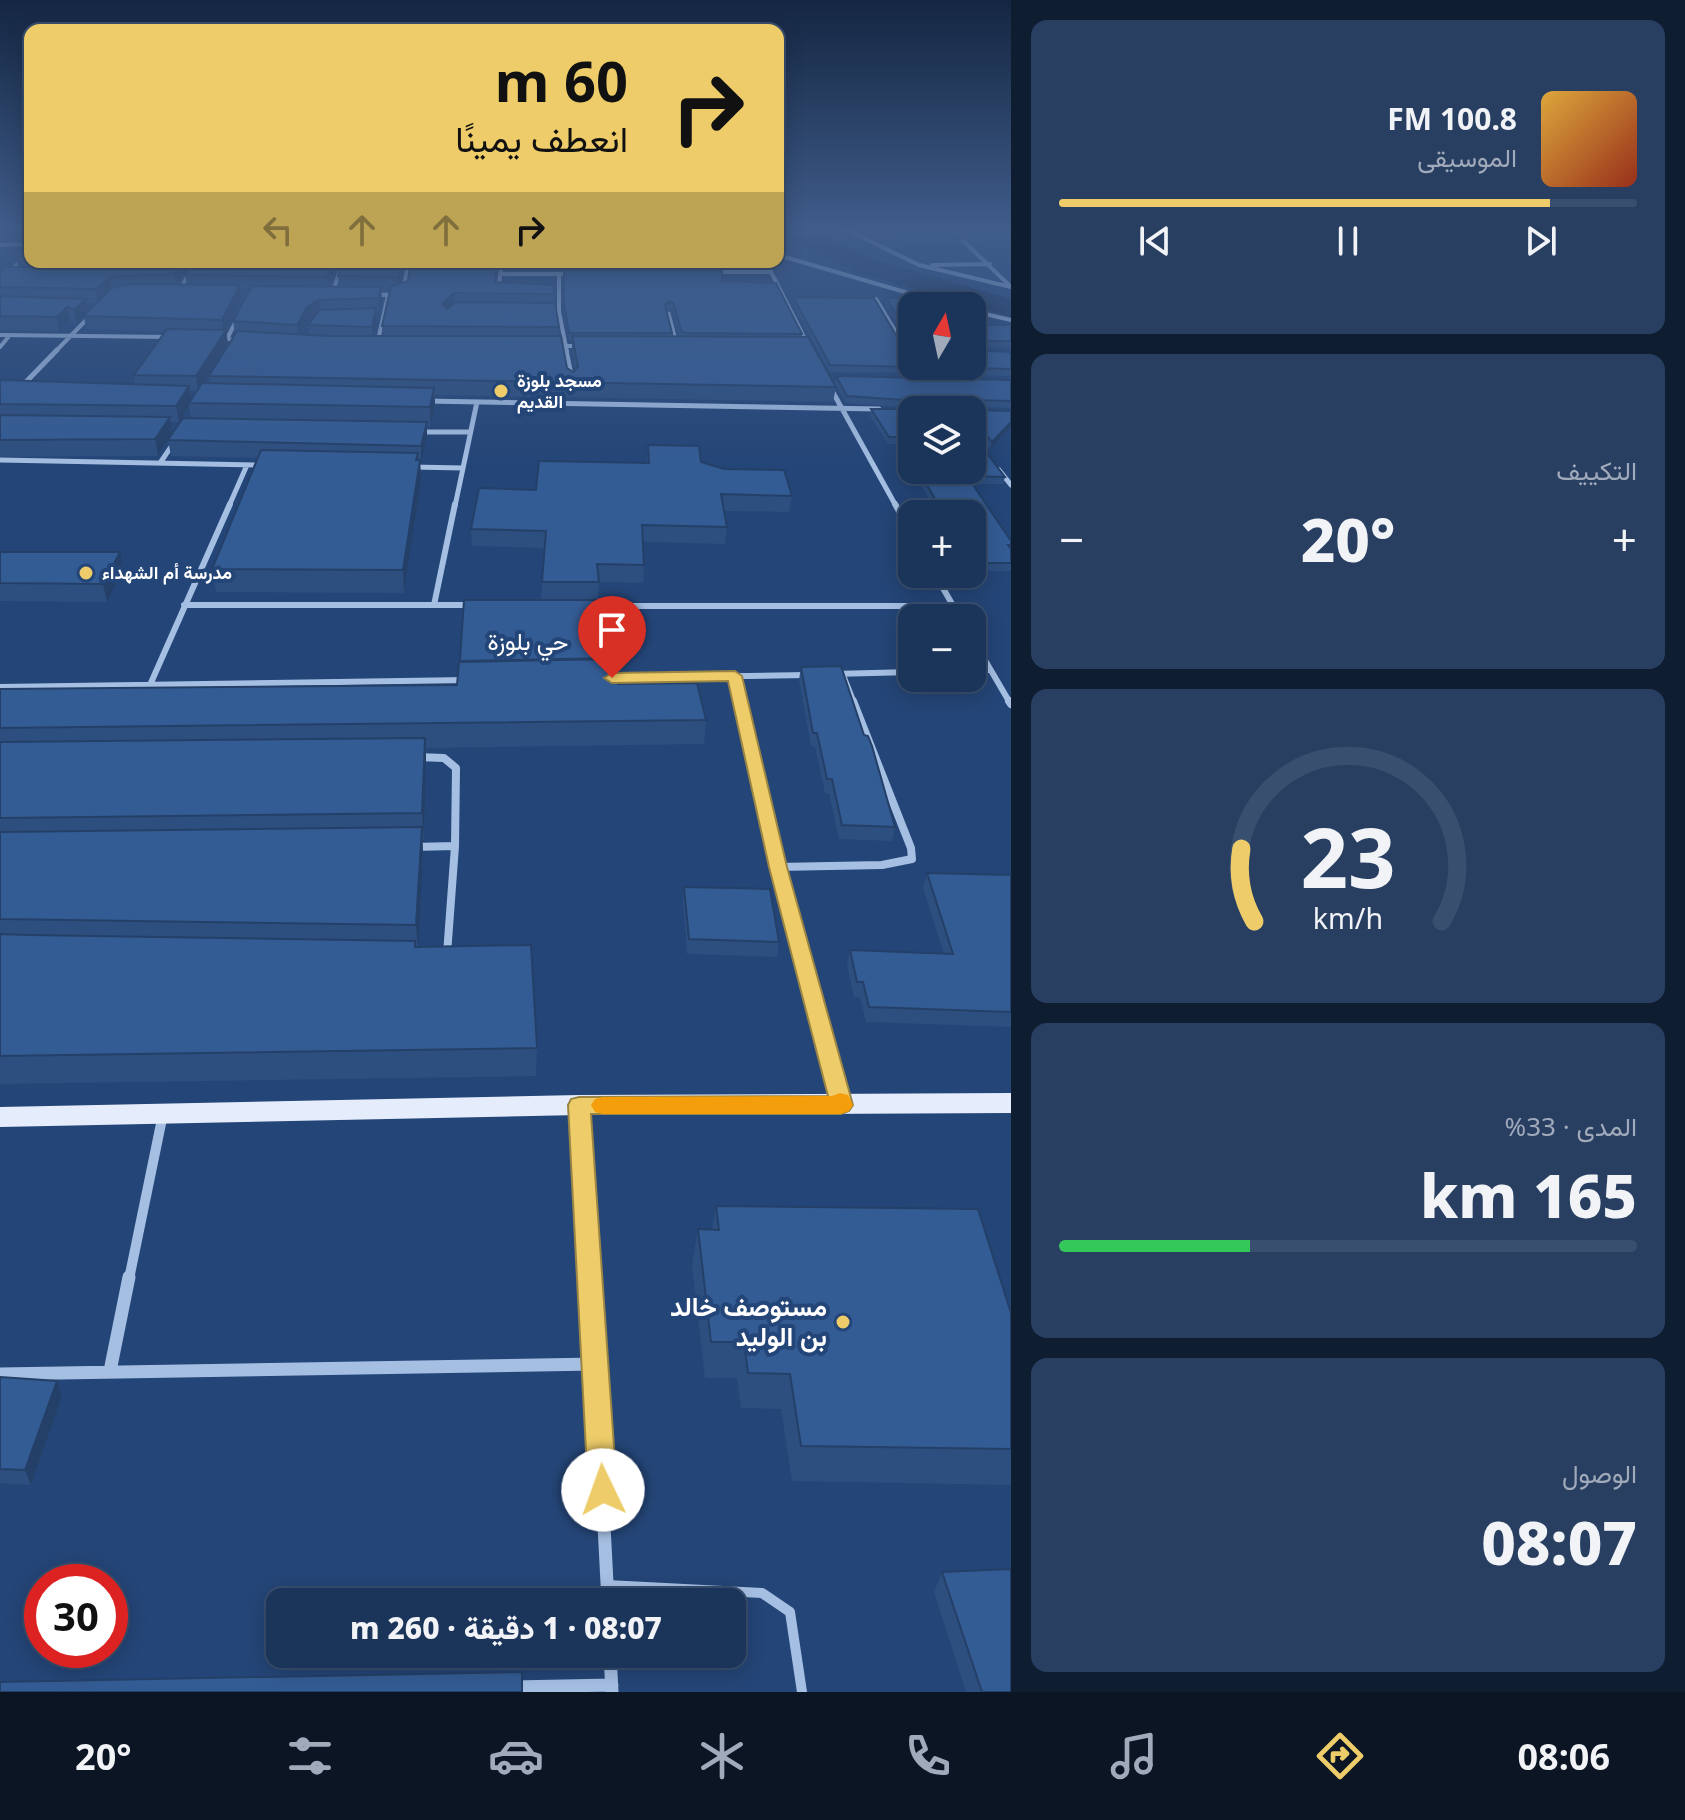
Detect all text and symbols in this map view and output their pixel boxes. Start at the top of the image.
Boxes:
text: 60 m [495,42,628,118]
icon: right [656,56,760,160]
text: 100.8 FM [1387,98,1517,139]
text: انعطف يمينًا [455,114,628,163]
text: الموسيقى [1417,139,1517,175]
icon: left [256,208,300,252]
icon: ahead [340,208,384,252]
icon: ahead [424,208,468,252]
icon: right [508,208,552,252]
icon: previous [1133,219,1177,263]
icon: pause [1326,219,1370,263]
icon: next [1519,219,1563,263]
north arrow [898,292,986,380]
map controls [898,292,986,692]
place label: مسجد بلوزة القديم [517,368,602,414]
marker: مسجد بلوزة القديم [492,382,510,400]
button: layers [898,396,986,484]
text: التكييف [1556,452,1637,488]
text: 20° [1301,498,1395,580]
button: + [898,500,986,588]
text: − [1059,509,1084,569]
text: + [1612,509,1637,569]
place label: مدرسة أم الشهداء [102,560,232,585]
marker: مدرسة أم الشهداء [77,564,95,582]
pin [578,596,646,678]
button: − [898,604,986,692]
icon: arrive [590,608,634,652]
district label: حي بلوزة [488,624,568,661]
text: 23 [1300,799,1396,912]
text: km/h [1313,898,1383,937]
text: المدى · 33% [1505,1108,1637,1144]
text: 165 km [1420,1154,1637,1236]
place label: مستوصف خالد بن الوليد [670,1288,827,1354]
marker: مستوصف خالد بن الوليد [834,1313,852,1331]
position arrow [561,1448,645,1532]
text: الوصول [1562,1455,1637,1491]
text: 08:07 [1481,1501,1637,1583]
speed limit sign: 30 [24,1564,128,1668]
text: 08:07 · 1 دقيقة · 260 m [350,1607,662,1648]
icon: filters [282,1728,338,1784]
icon: car [488,1728,544,1784]
icon: climate [694,1728,750,1784]
icon: phone [900,1728,956,1784]
icon: music [1106,1728,1162,1784]
icon: directions [1312,1728,1368,1784]
text: 20° [75,1732,132,1781]
text: 08:06 [1518,1732,1610,1781]

